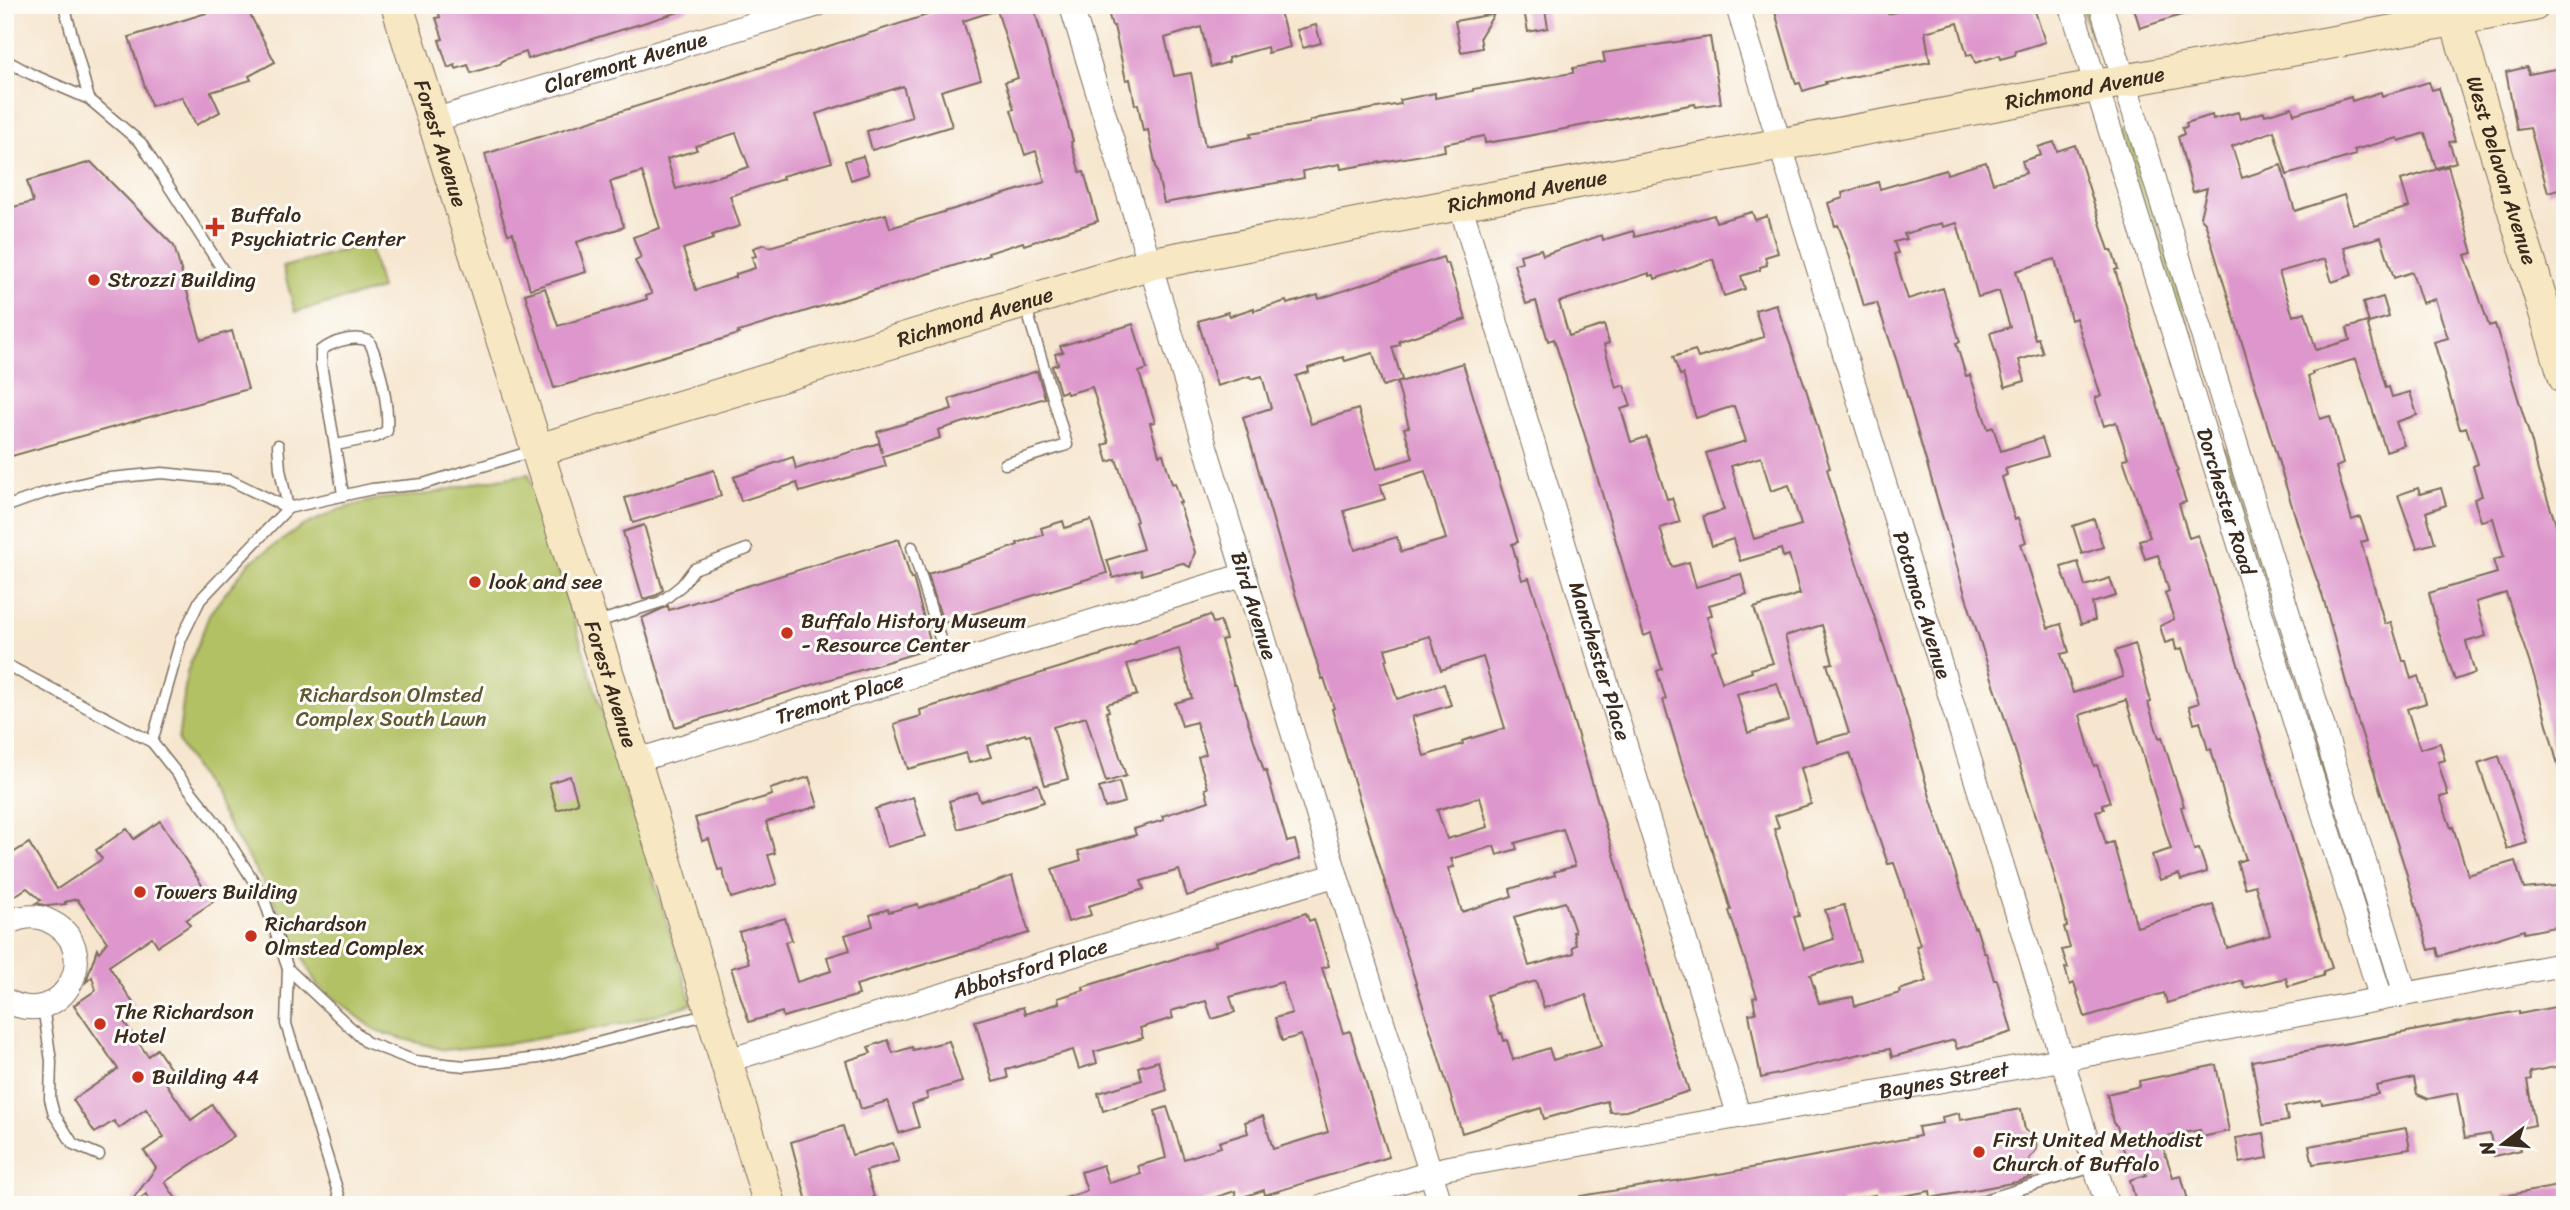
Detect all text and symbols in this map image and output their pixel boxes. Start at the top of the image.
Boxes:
street label: Claremont Avenue [539,20,712,105]
street label: Richmond Avenue [2002,55,2168,122]
street label: West Delavan Avenue [2455,71,2548,270]
street label: Forest Avenue [403,75,479,212]
street label: Richmond Avenue [1444,158,1611,225]
place label: Buffalo Psychiatric Center [231,196,406,258]
marker: Buffalo Psychiatric Center [205,217,225,237]
place label: Strozzi Building [108,261,256,299]
marker: Strozzi Building [86,272,102,288]
street label: Richmond Avenue [892,275,1058,359]
street label: Dorchester Road [2185,423,2267,582]
street label: Potomac Avenue [1881,526,1963,684]
street label: Bird Avenue [1219,547,1289,665]
place label: look and see [489,563,603,601]
marker: look and see [467,574,483,590]
street label: Manchester Place [1558,577,1642,746]
place label: Buffalo History Museum - Resource Center [801,602,1026,664]
street label: Forest Avenue [573,615,649,753]
marker: Buffalo History Museum - Resource Center [779,625,795,641]
street label: Tremont Place [771,661,909,736]
park label: Richardson Olmsted Complex South Lawn [296,676,486,738]
place label: Towers Building [154,873,298,911]
marker: Towers Building [132,884,148,900]
place label: Richardson Olmsted Complex [265,905,424,967]
street label: Abbotsford Place [947,927,1113,1010]
marker: Richardson Olmsted Complex [243,928,259,944]
place label: The Richardson Hotel [114,993,254,1055]
marker: The Richardson Hotel [92,1016,108,1032]
street label: Baynes Street [1876,1050,2013,1110]
place label: Building 44 [152,1058,259,1096]
marker: Building 44 [130,1069,146,1085]
north arrow [2468,1108,2538,1178]
place label: First United Methodist Church of Buffalo [1993,1121,2204,1183]
text: N [2469,1137,2505,1160]
marker: First United Methodist Church of Buffalo [1971,1144,1987,1160]

